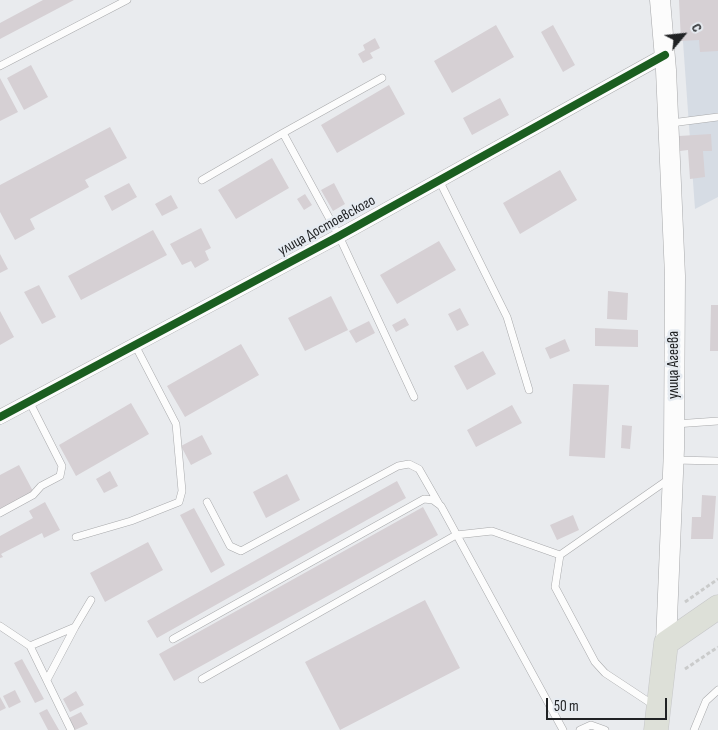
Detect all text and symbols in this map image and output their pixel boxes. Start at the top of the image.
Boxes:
north arrow [658,10,708,60]
text: С [687,21,706,35]
street label: улица Достоевского [275,192,379,260]
street label: улица Агеева [665,331,683,399]
scale bar [548,688,669,720]
text: 50 m [554,697,579,716]

